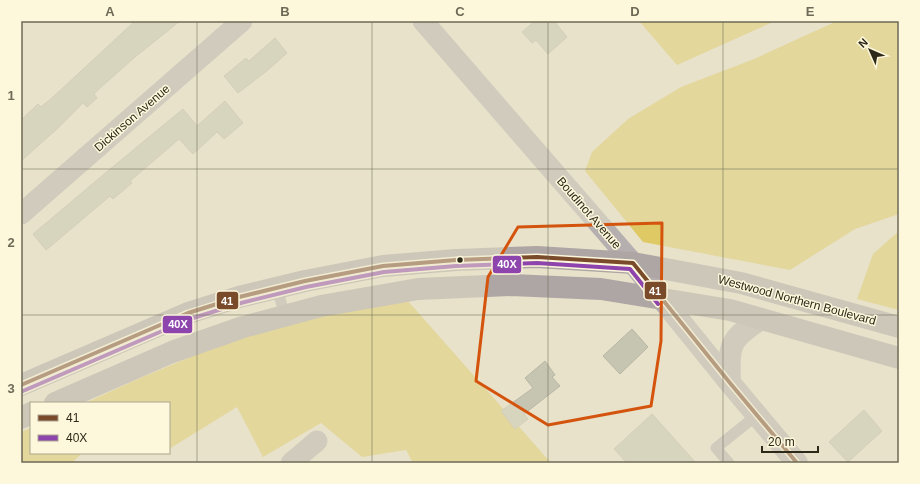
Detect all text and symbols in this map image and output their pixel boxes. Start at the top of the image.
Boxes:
text: A [105,4,115,19]
text: B [280,4,290,19]
text: C [455,4,465,19]
text: D [630,4,640,19]
text: E [806,4,815,19]
north arrow [850,30,890,70]
text: N [856,36,870,50]
street label: Dickinson Avenue [91,81,173,155]
text: 1 [7,88,15,103]
street label: Boudinot Avenue [554,174,624,252]
text: 2 [7,235,15,250]
unlabelled marker [455,255,465,265]
line badge: 40X [492,255,522,274]
text: 40X [497,258,517,270]
street label: Westwood Northern Boulevard [716,272,878,328]
line badge: 41 [644,281,667,300]
text: 41 [649,285,661,297]
line badge: 41 [216,291,239,310]
text: 41 [221,295,233,307]
line badge: 40X [162,315,193,334]
text: 40X [168,318,188,330]
text: 3 [7,381,15,396]
legend [30,402,170,454]
text: 41 [66,411,80,425]
scale bar [762,428,818,454]
text: 40X [66,431,87,445]
text: 20 m [768,435,795,449]

